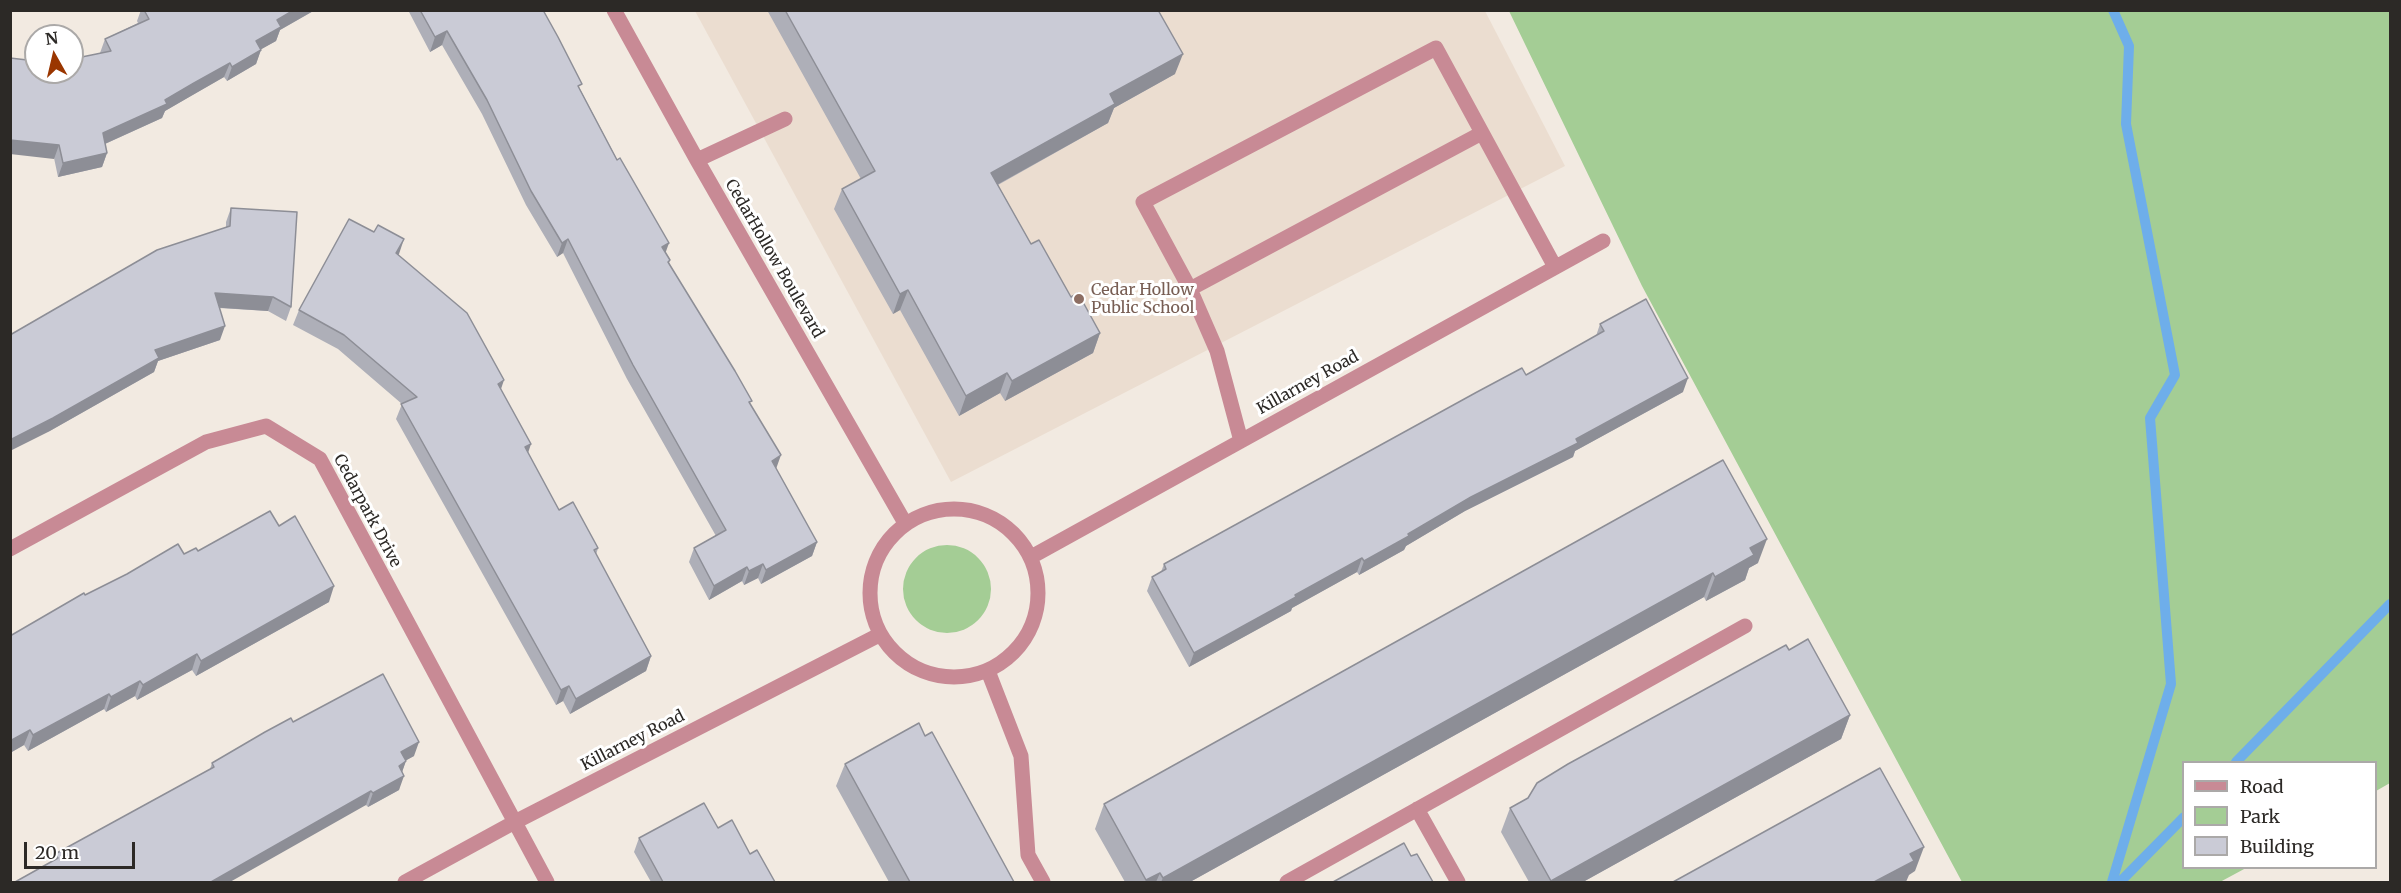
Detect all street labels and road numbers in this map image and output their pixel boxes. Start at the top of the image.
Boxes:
street label: CedarHollow Boulevard [721,176,827,342]
street label: Killarney Road [1254,347,1362,419]
street label: Cedarpark Drive [329,451,405,571]
street label: Killarney Road [578,707,688,775]

